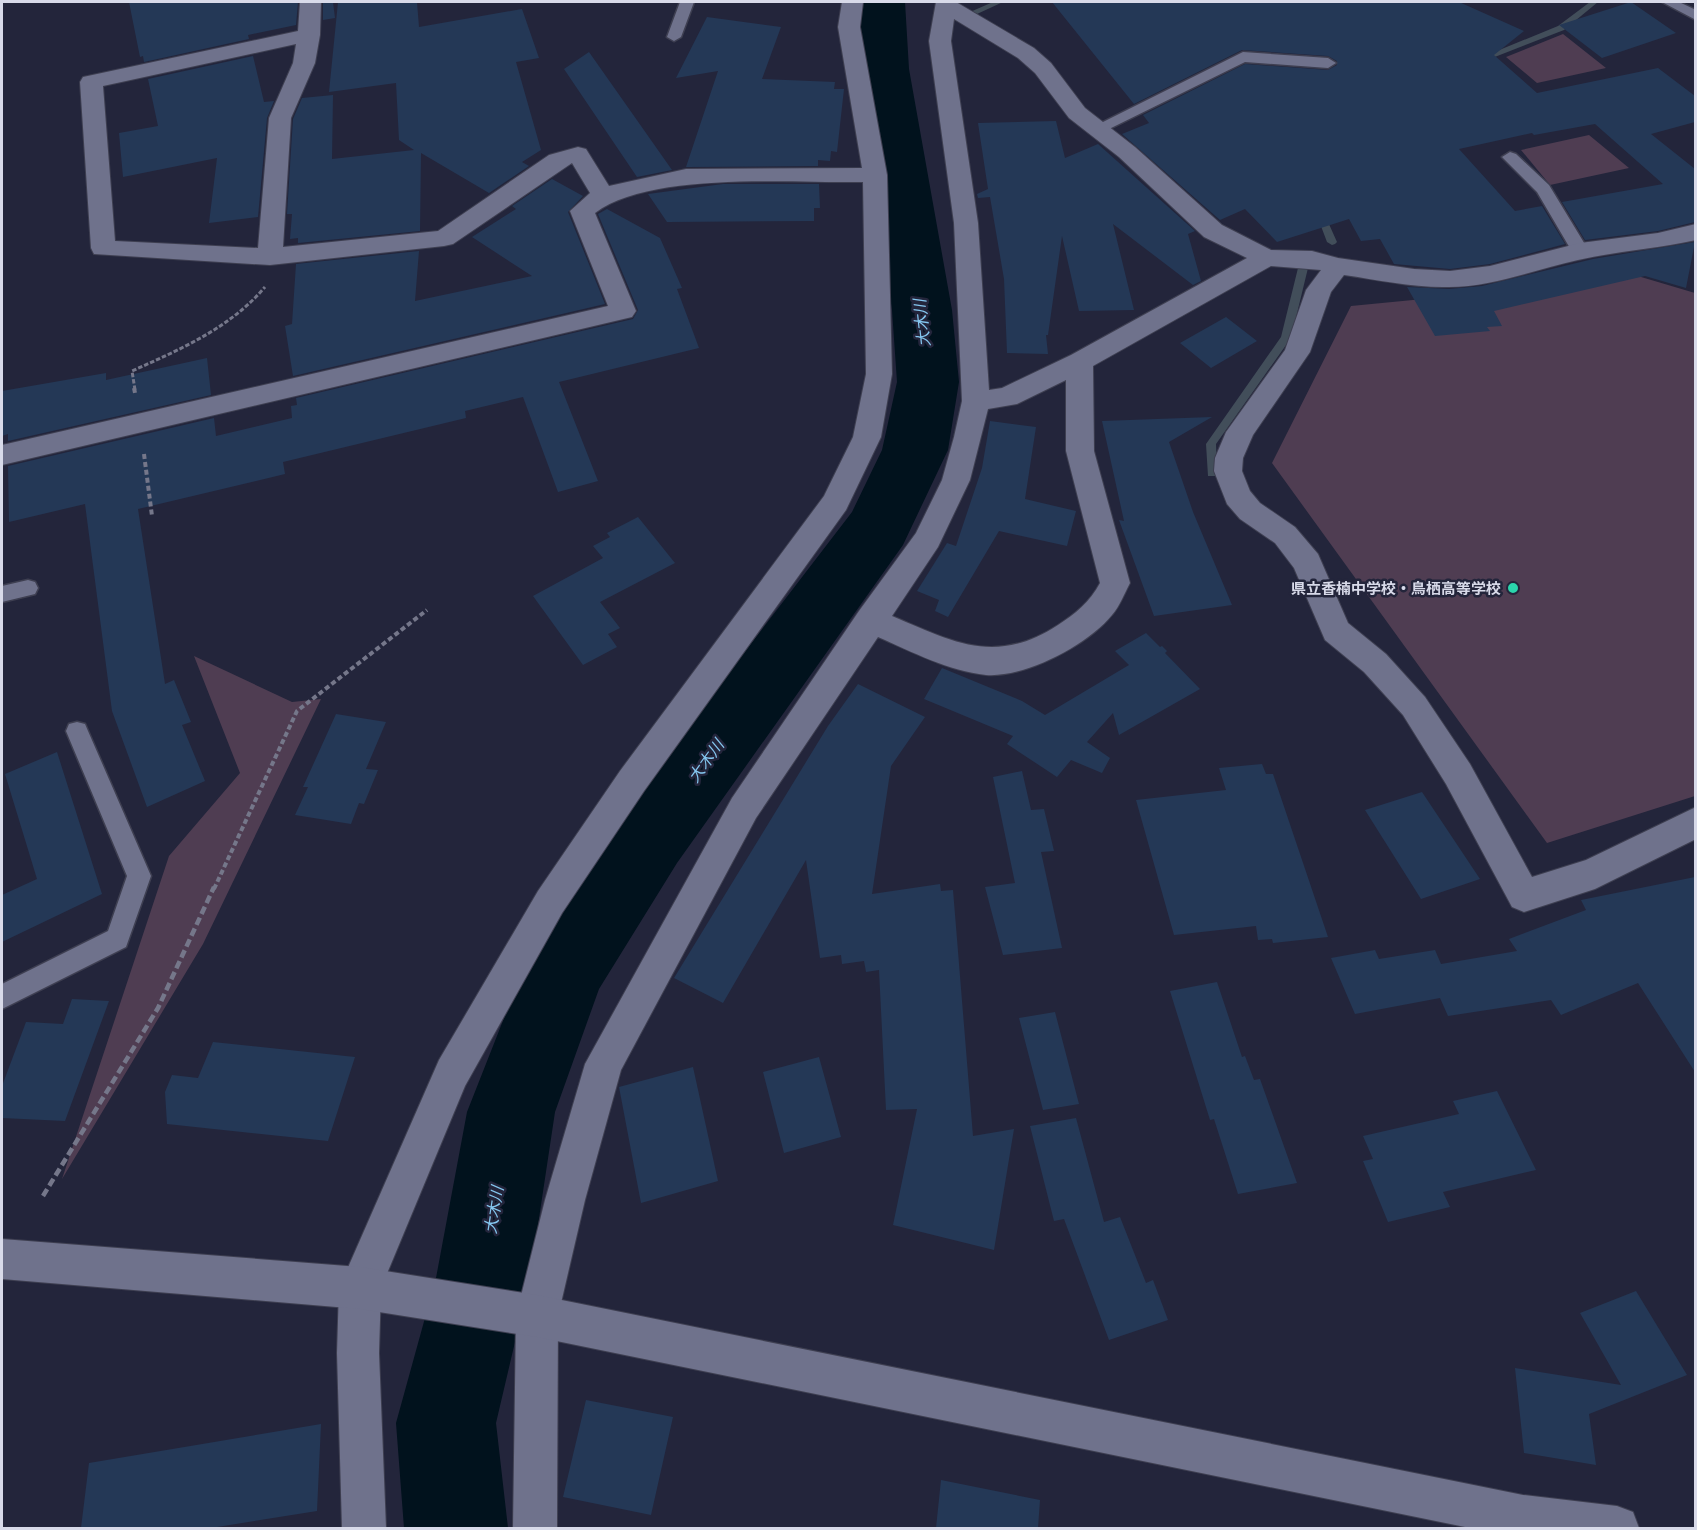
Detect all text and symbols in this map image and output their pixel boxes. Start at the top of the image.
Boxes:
water label: 大木川 [911,296,933,348]
place label: 県立香楠中学校・鳥栖高等学校 [1291,580,1501,597]
marker: 県立香楠中学校・鳥栖高等学校 [1506,581,1520,595]
water label: 大木川 [685,735,728,785]
water label: 大木川 [482,1183,506,1235]

